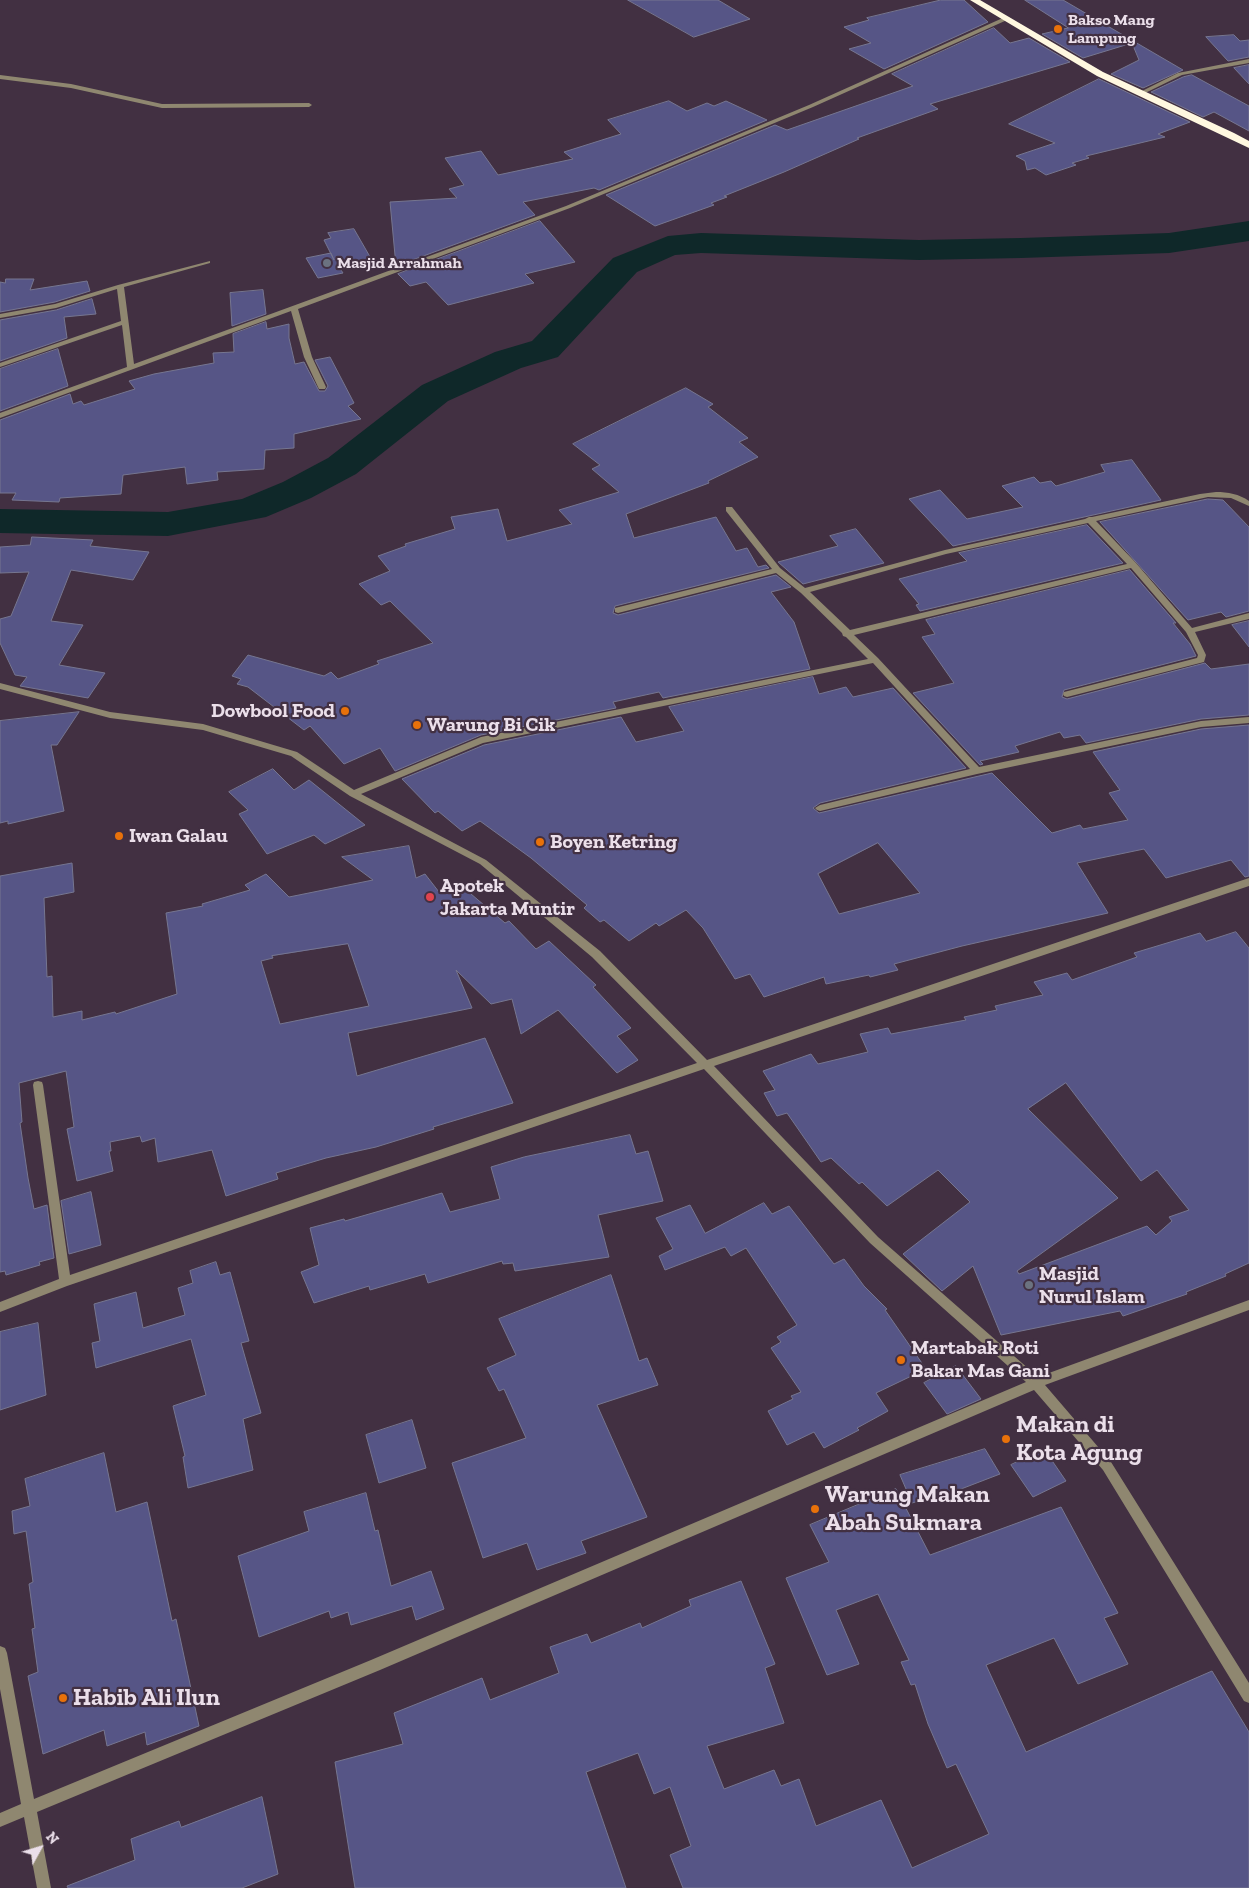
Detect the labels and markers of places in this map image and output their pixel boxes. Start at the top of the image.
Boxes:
place label: Bakso Mang Lampung [1068,10,1155,48]
marker: Bakso Mang Lampung [1052,23,1064,35]
place label: Masjid Arrahmah [337,253,462,273]
marker: Masjid Arrahmah [321,257,333,269]
place label: Dowbool Food [211,699,335,723]
marker: Dowbool Food [339,705,351,717]
place label: Warung Bi Cik [427,713,555,737]
marker: Warung Bi Cik [411,719,423,731]
place label: Iwan Galau [129,824,228,848]
marker: Iwan Galau [113,830,125,842]
place label: Boyen Ketring [550,830,677,854]
marker: Boyen Ketring [534,836,546,848]
place label: Apotek Jakarta Muntir [440,874,575,921]
marker: Apotek Jakarta Muntir [424,891,436,903]
place label: Masjid Nurul Islam [1039,1262,1145,1309]
marker: Masjid Nurul Islam [1023,1279,1035,1291]
place label: Martabak Roti Bakar Mas Gani [911,1336,1050,1383]
marker: Martabak Roti Bakar Mas Gani [895,1354,907,1366]
place label: Makan di Kota Agung [1016,1411,1142,1467]
marker: Makan di Kota Agung [1000,1433,1012,1445]
place label: Warung Makan Abah Sukmara [825,1481,990,1537]
marker: Warung Makan Abah Sukmara [809,1503,821,1515]
place label: Habib Ali Ilun [73,1684,220,1712]
marker: Habib Ali Ilun [57,1692,69,1704]

